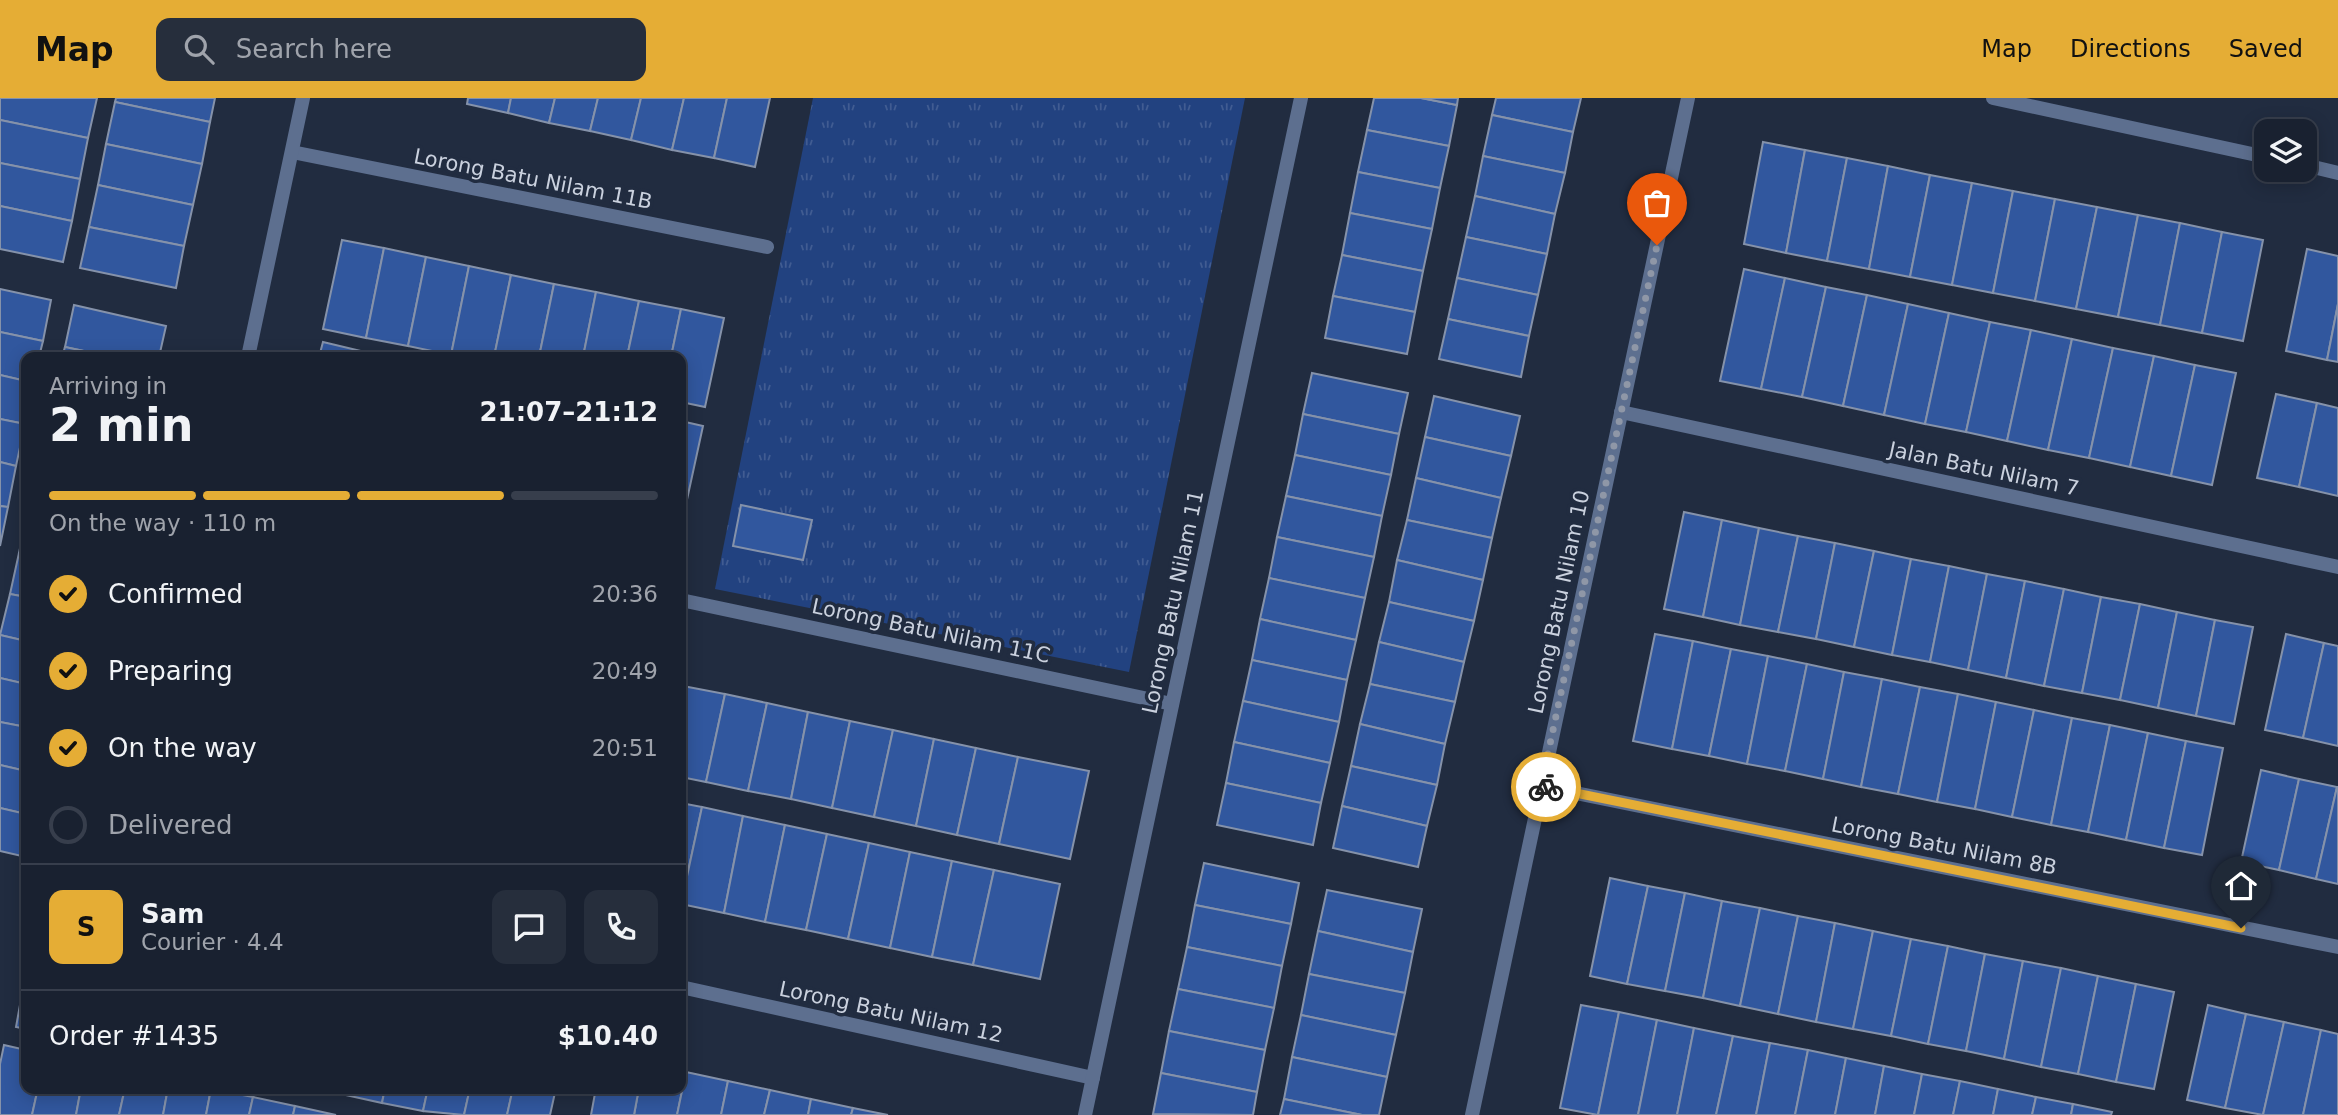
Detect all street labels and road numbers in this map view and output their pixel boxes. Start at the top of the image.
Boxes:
street label: Lorong Batu Nilam 11B [412,144,654,214]
street label: Jalan Batu Nilam 7 [1885,437,2081,501]
street label: Lorong Batu Nilam 11 [1138,488,1208,716]
street label: Lorong Batu Nilam 10 [1524,488,1594,716]
street label: Lorong Batu Nilam 11C [810,594,1052,668]
street label: Lorong Batu Nilam 8B [1829,812,2059,880]
street label: Lorong Batu Nilam 12 [777,977,1005,1047]

